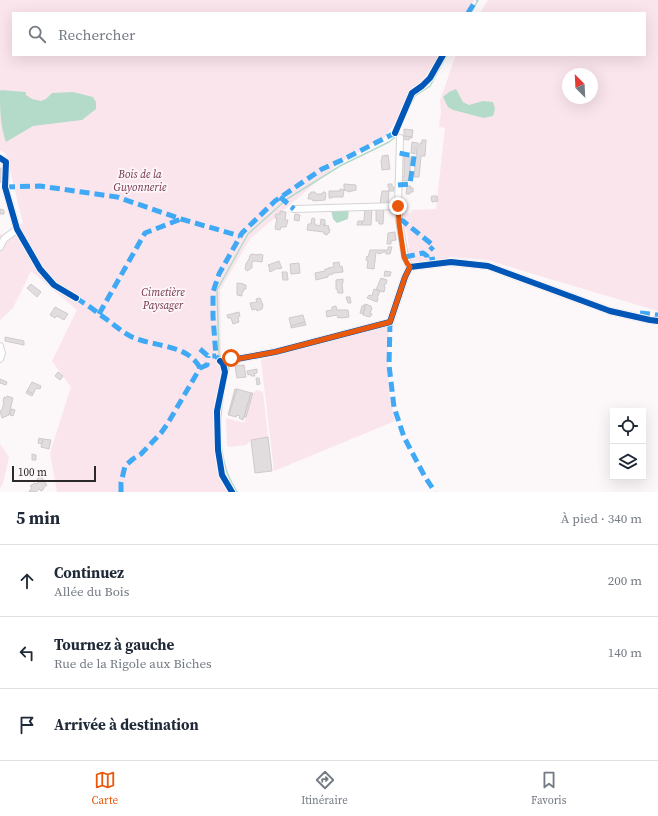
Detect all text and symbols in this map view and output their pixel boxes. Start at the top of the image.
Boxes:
search box [12,12,646,56]
icon: search [26,23,48,45]
text: Rechercher [58,24,135,45]
north arrow [562,68,598,104]
park label: Bois de la Guyonnerie [113,167,167,195]
route end [389,197,407,215]
park label: Cimetière Paysager [141,285,185,313]
route start [222,349,240,367]
map controls [610,408,646,480]
button: locate [610,408,646,444]
button: layers [610,444,646,480]
scale bar [12,464,96,483]
text: 100 m [18,465,47,480]
text: 5 min [16,506,60,530]
text: À pied · 340 m [561,510,642,527]
text: Continuez [54,562,124,583]
icon: ahead [16,570,38,592]
text: 200 m [608,572,642,589]
text: Allée du Bois [54,583,129,600]
text: Tournez à gauche [54,634,174,655]
icon: left [16,642,38,664]
text: 140 m [608,644,642,661]
text: Rue de la Rigole aux Biches [54,655,212,672]
icon: arrive [16,714,38,736]
text: Arrivée à destination [54,714,199,735]
tab: Carte [92,769,118,808]
tab: Itinéraire [301,769,348,808]
tab: Favoris [531,769,566,808]

